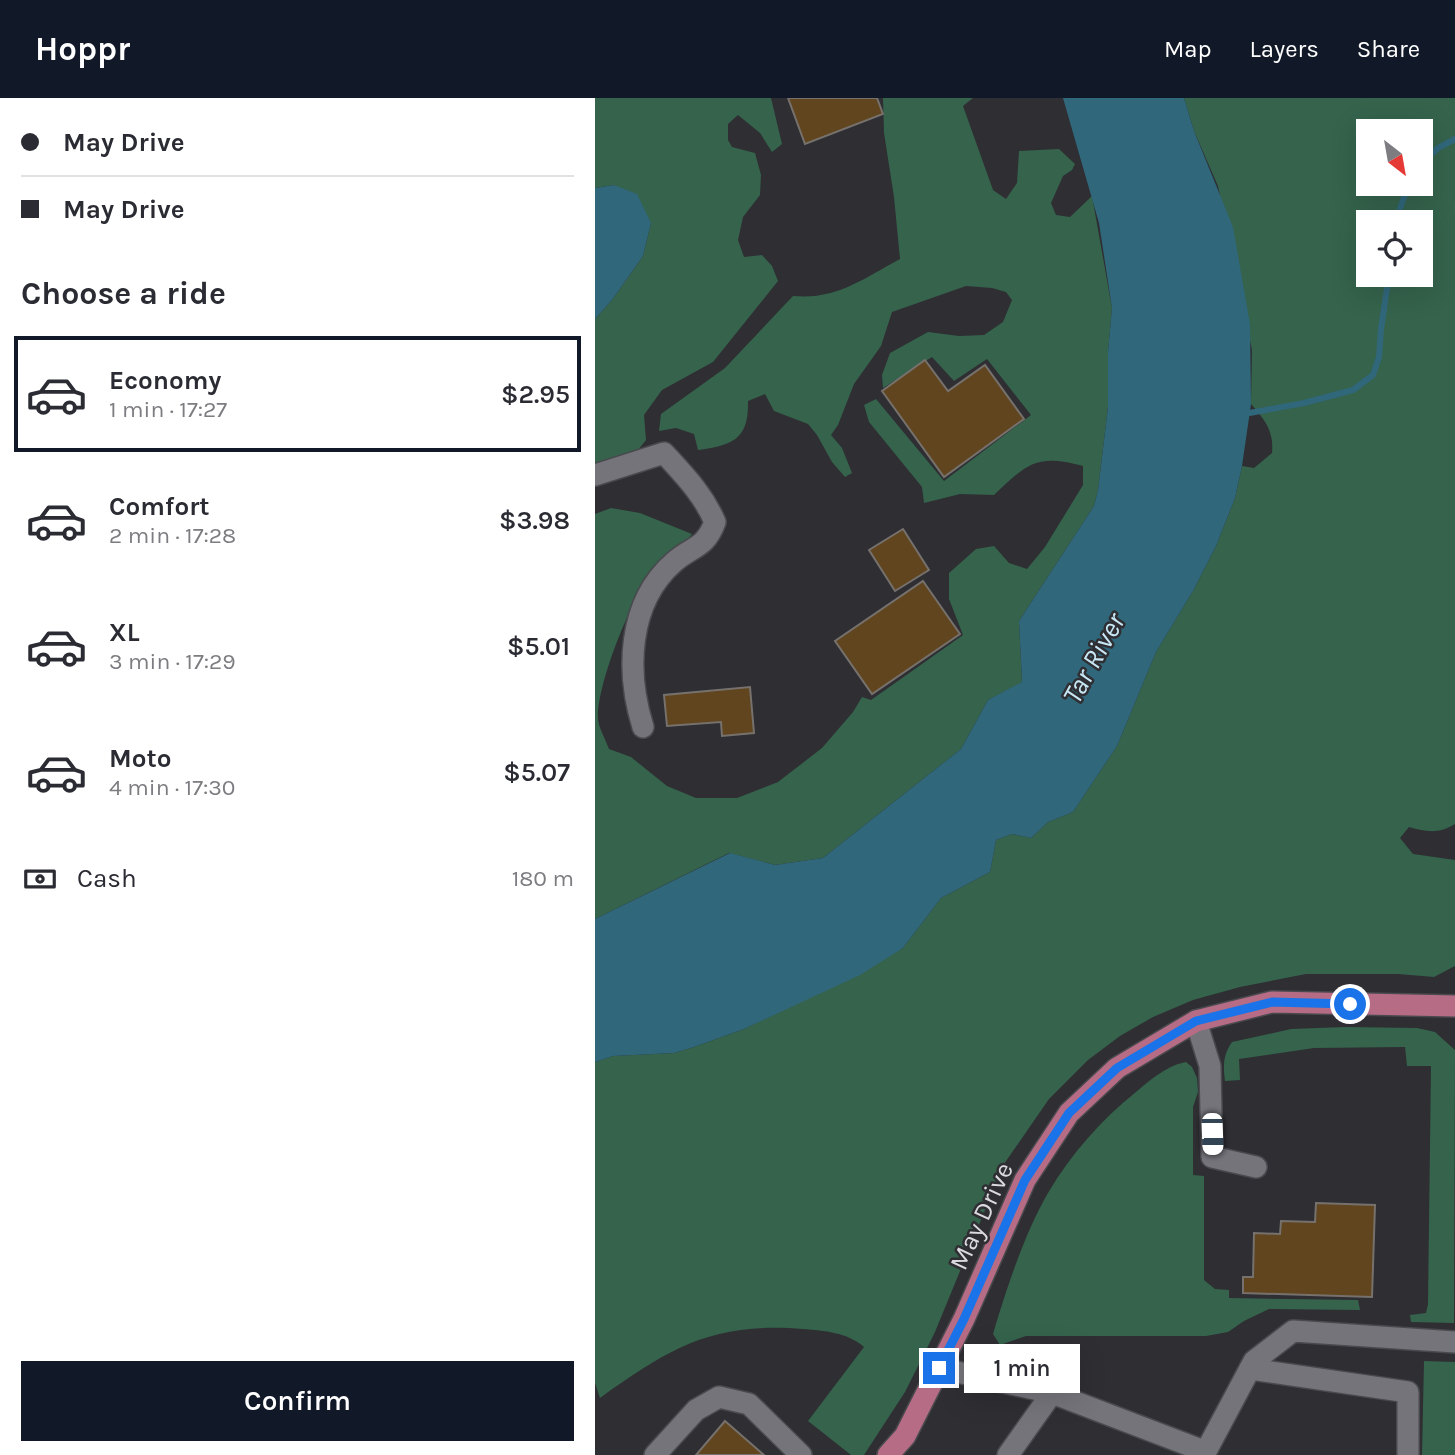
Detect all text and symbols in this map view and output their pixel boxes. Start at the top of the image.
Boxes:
text: Hoppr [35,30,130,68]
text: Map [1164,35,1212,63]
text: Layers [1250,35,1319,63]
text: Share [1357,35,1420,63]
north arrow [1356,119,1433,196]
map controls [1356,119,1433,287]
text: May Drive [63,127,184,158]
text: May Drive [63,194,184,225]
button: locate [1356,210,1433,287]
text: Choose a ride [21,275,226,312]
icon: car [25,363,88,426]
text: Economy [109,365,221,396]
text: $2.95 [501,379,570,410]
text: 1 min · 17:27 [109,396,227,423]
icon: car [25,489,88,552]
text: Comfort [109,491,210,522]
text: $3.98 [499,505,570,536]
text: 2 min · 17:28 [109,522,236,549]
water label: Tar River [1055,606,1132,709]
icon: car [25,615,88,678]
text: XL [109,617,140,648]
text: $5.01 [507,631,570,662]
text: 3 min · 17:29 [109,648,236,675]
icon: car [25,741,88,804]
text: Moto [109,743,171,774]
text: $5.07 [503,757,570,788]
text: 4 min · 17:30 [109,774,236,801]
icon: cash [21,860,59,898]
text: Cash [77,863,137,894]
text: 180 m [512,865,574,892]
route start [1334,988,1366,1020]
car [1201,1113,1224,1155]
street label: May Drive [943,1157,1020,1275]
callout: 1 min [963,1344,1079,1392]
route end [923,1352,955,1384]
text: 1 min [993,1355,1051,1382]
button: Confirm [21,1361,574,1441]

